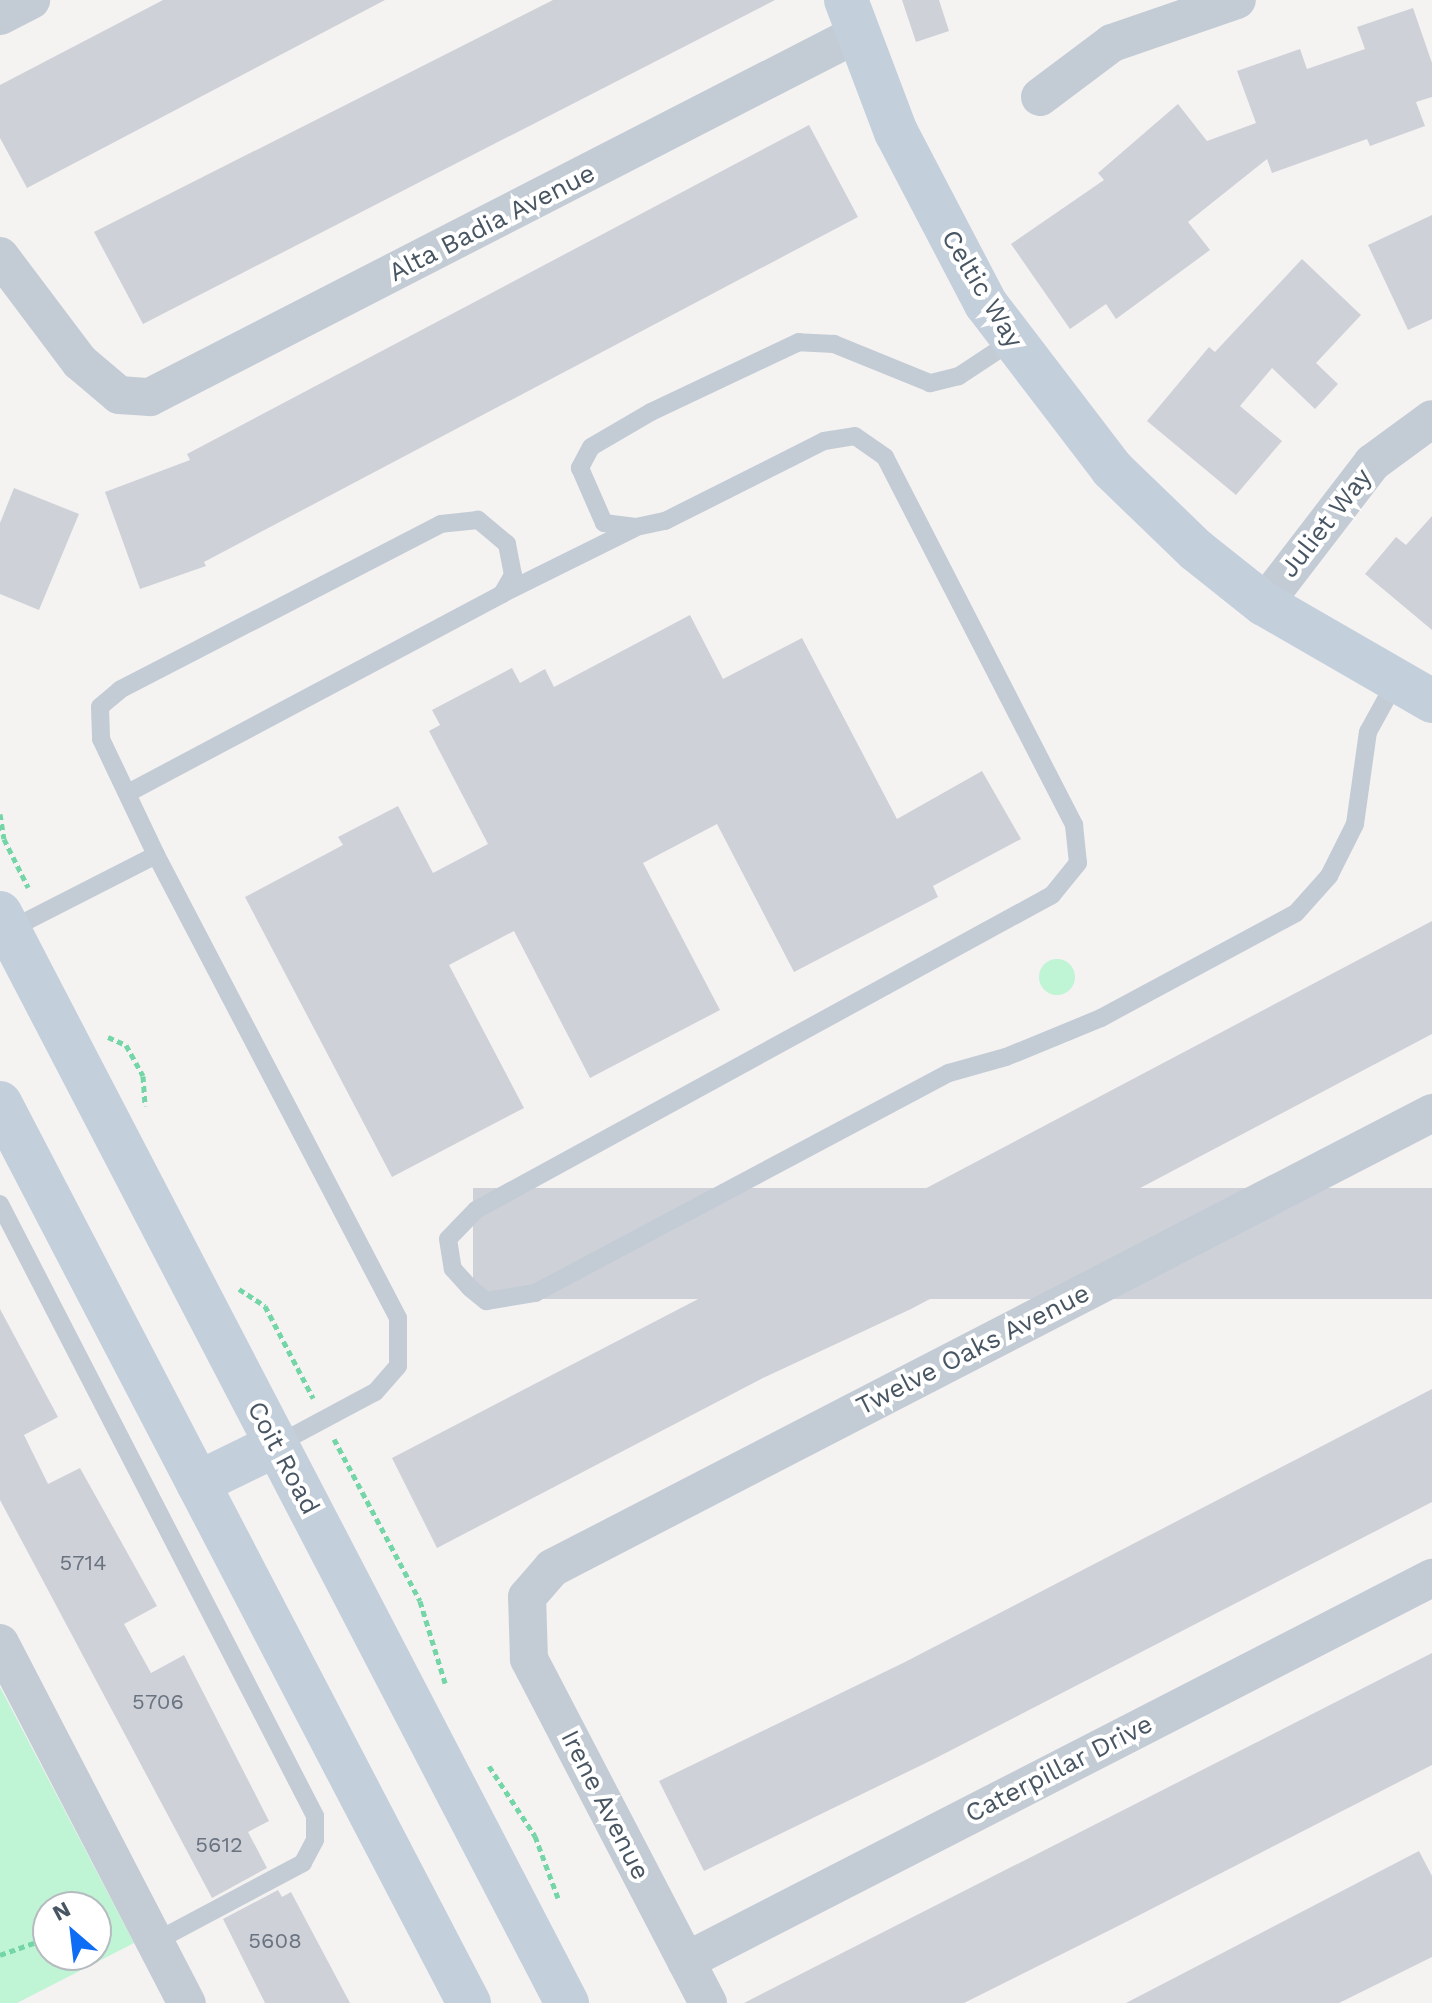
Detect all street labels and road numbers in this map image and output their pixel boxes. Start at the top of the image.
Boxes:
street label: Alta Badia Avenue [383,157,601,289]
street label: Celtic Way [934,224,1030,354]
street label: Juliet Way [1273,462,1379,584]
street label: Twelve Oaks Avenue [851,1277,1095,1423]
street label: Coit Road [240,1396,326,1520]
street label: Caterpillar Drive [960,1708,1158,1830]
street label: Irene Avenue [554,1725,656,1885]

